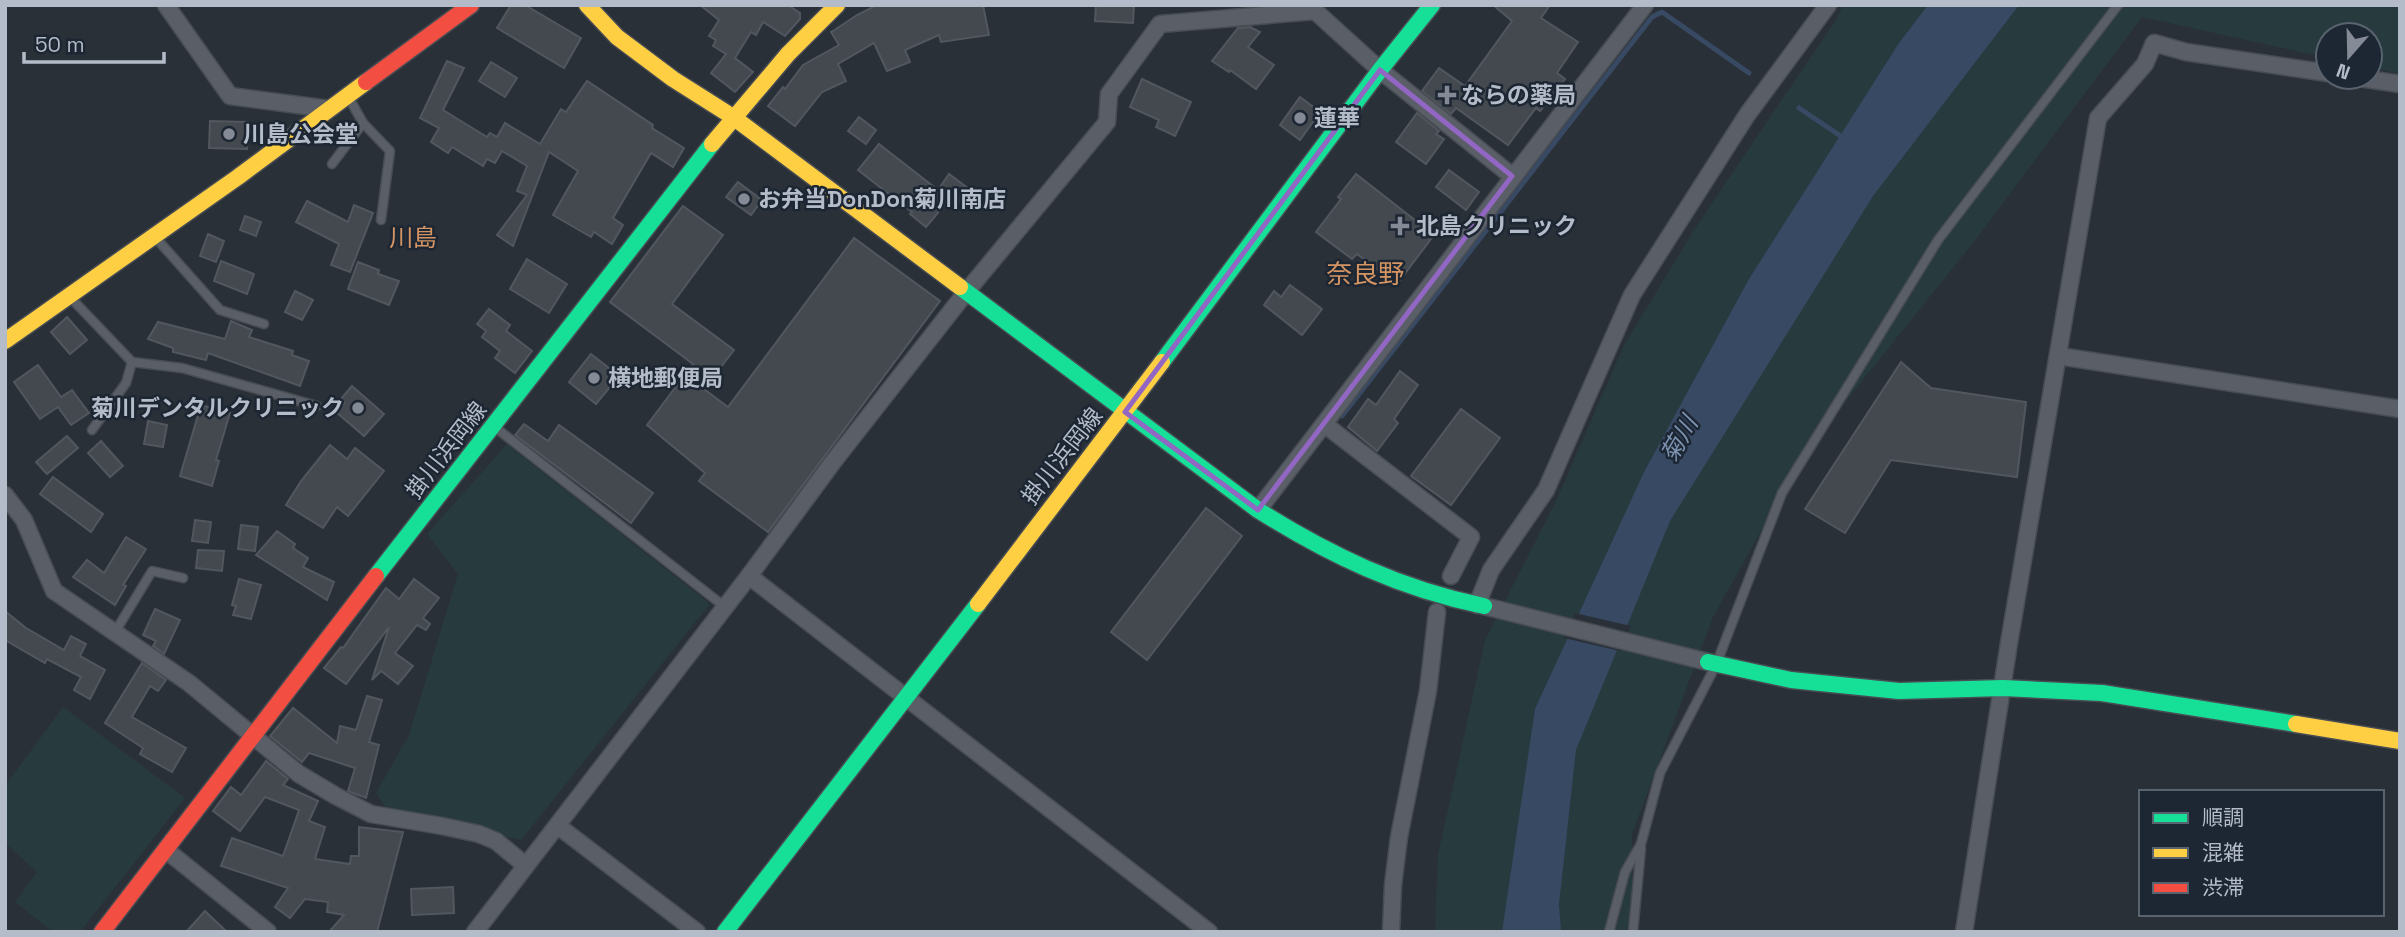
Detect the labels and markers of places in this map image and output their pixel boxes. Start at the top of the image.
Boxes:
place label: ならの薬局 [1461,80,1576,110]
marker: ならの薬局 [1439,87,1455,103]
place label: 蓮華 [1314,103,1360,133]
marker: 蓮華 [1292,110,1308,126]
place label: 川島公会堂 [243,119,358,149]
marker: 川島公会堂 [221,126,237,142]
place label: お弁当DonDon菊川南店 [758,184,1006,214]
marker: お弁当DonDon菊川南店 [736,191,752,207]
place label: 北島クリニック [1416,211,1577,241]
marker: 北島クリニック [1390,216,1410,236]
place label: 横地郵便局 [608,363,723,393]
marker: 横地郵便局 [586,370,602,386]
place label: 菊川デンタルクリニック [91,393,344,423]
marker: 菊川デンタルクリニック [350,400,366,416]

